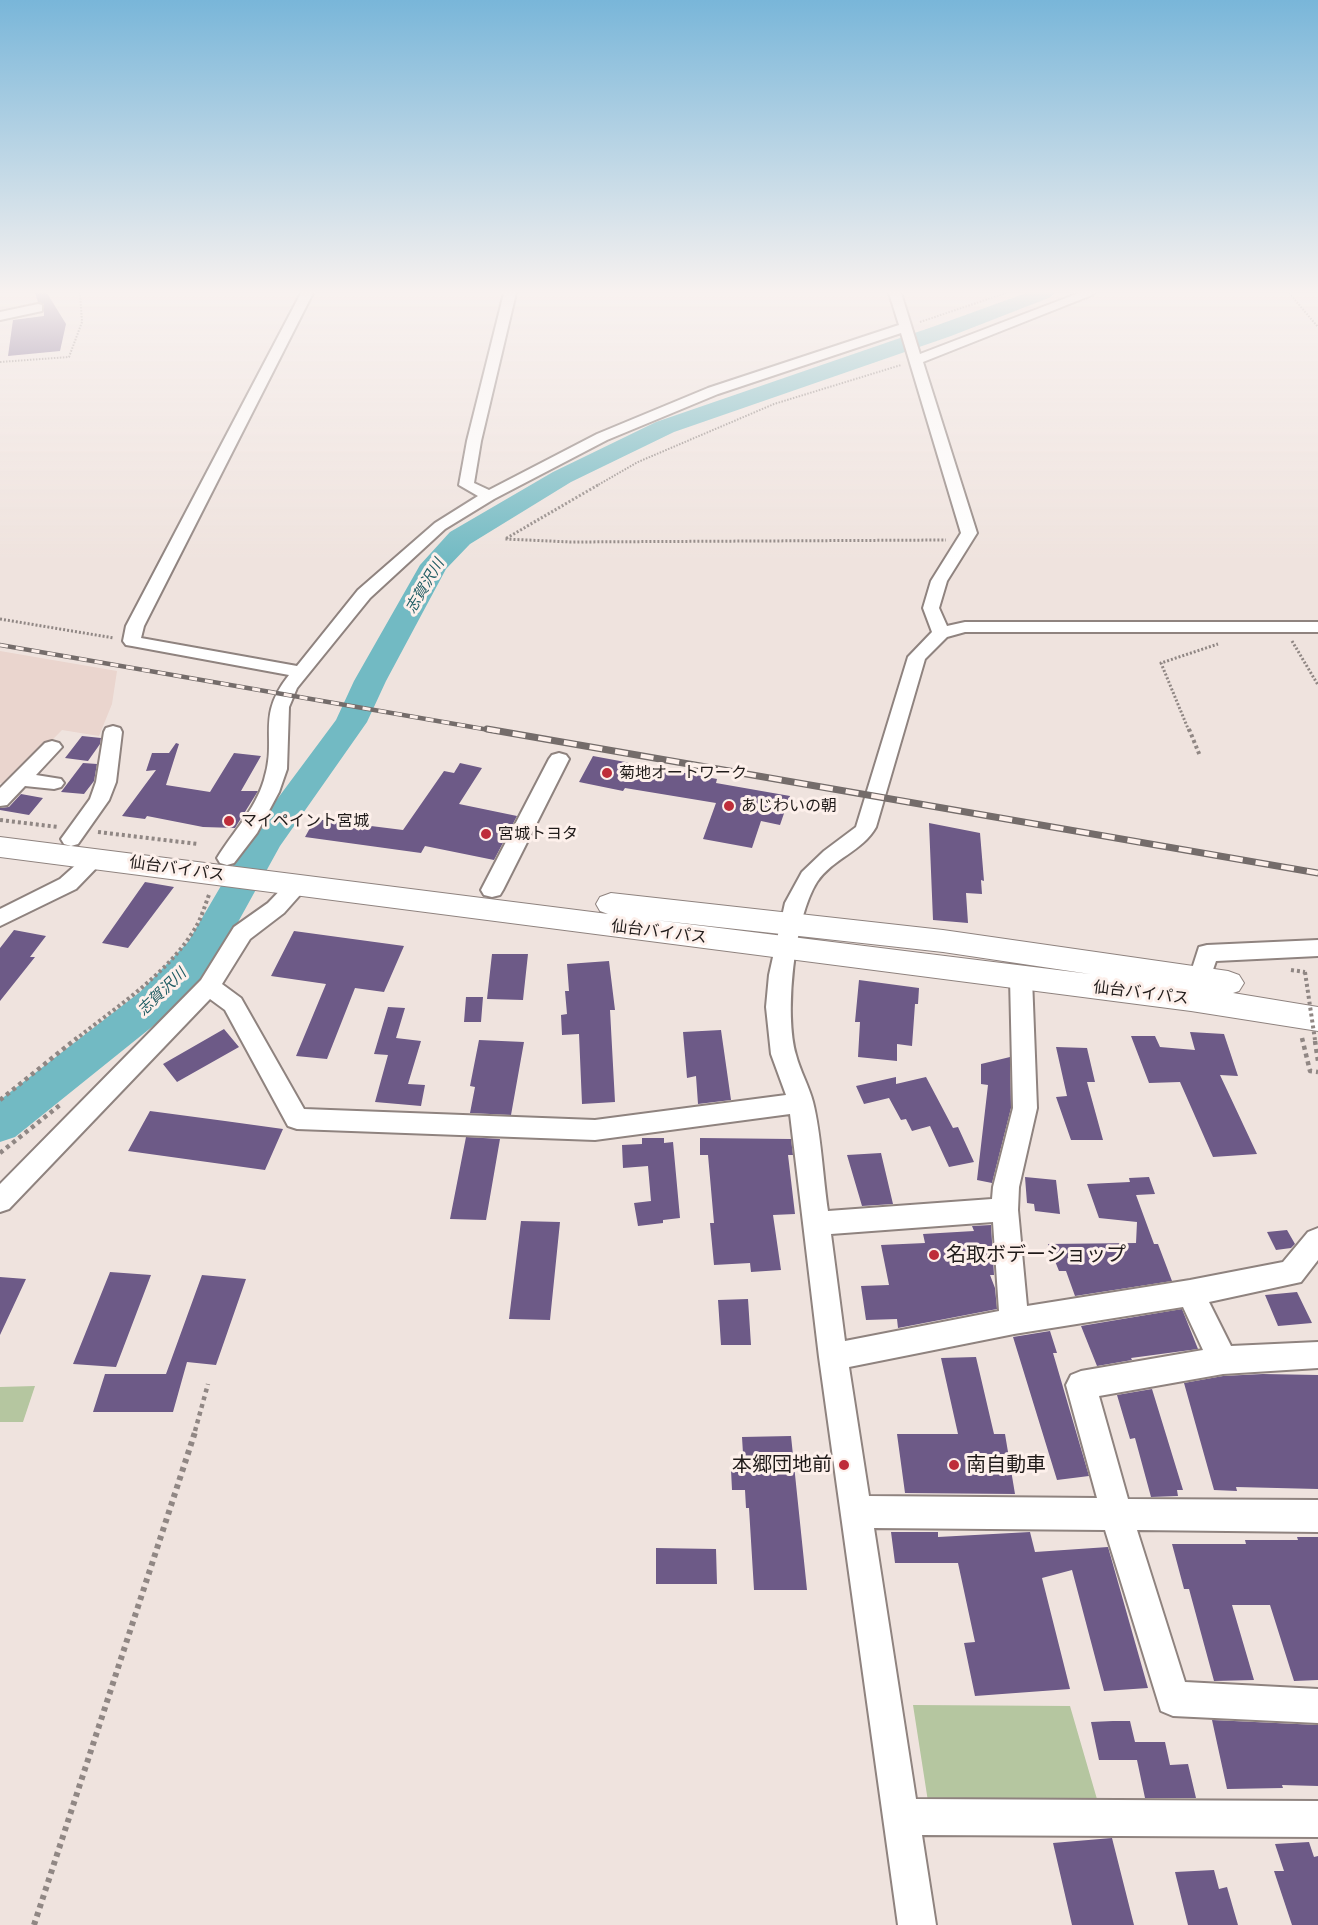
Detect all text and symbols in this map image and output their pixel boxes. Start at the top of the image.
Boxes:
water label: 志賀沢川 [402,556,448,616]
place label: 菊地オートワーク [619,763,747,783]
marker: 菊地オートワーク [600,766,614,780]
place label: あじわいの朝 [741,796,837,816]
marker: あじわいの朝 [722,799,736,813]
place label: マイペイント宮城 [241,811,369,831]
marker: マイペイント宮城 [222,814,236,828]
place label: 宮城トヨタ [498,824,578,844]
marker: 宮城トヨタ [479,827,493,841]
street label: 仙台バイパス [128,853,226,885]
street label: 仙台バイパス [610,917,708,947]
water label: 志賀沢川 [134,965,190,1019]
street label: 仙台バイパス [1092,978,1190,1008]
place label: 名取ボデーショップ [946,1243,1126,1267]
marker: 名取ボデーショップ [927,1248,941,1262]
place label: 本郷団地前 [732,1453,832,1477]
place label: 南自動車 [966,1453,1046,1477]
marker: 本郷団地前 [837,1458,851,1472]
marker: 南自動車 [947,1458,961,1472]

